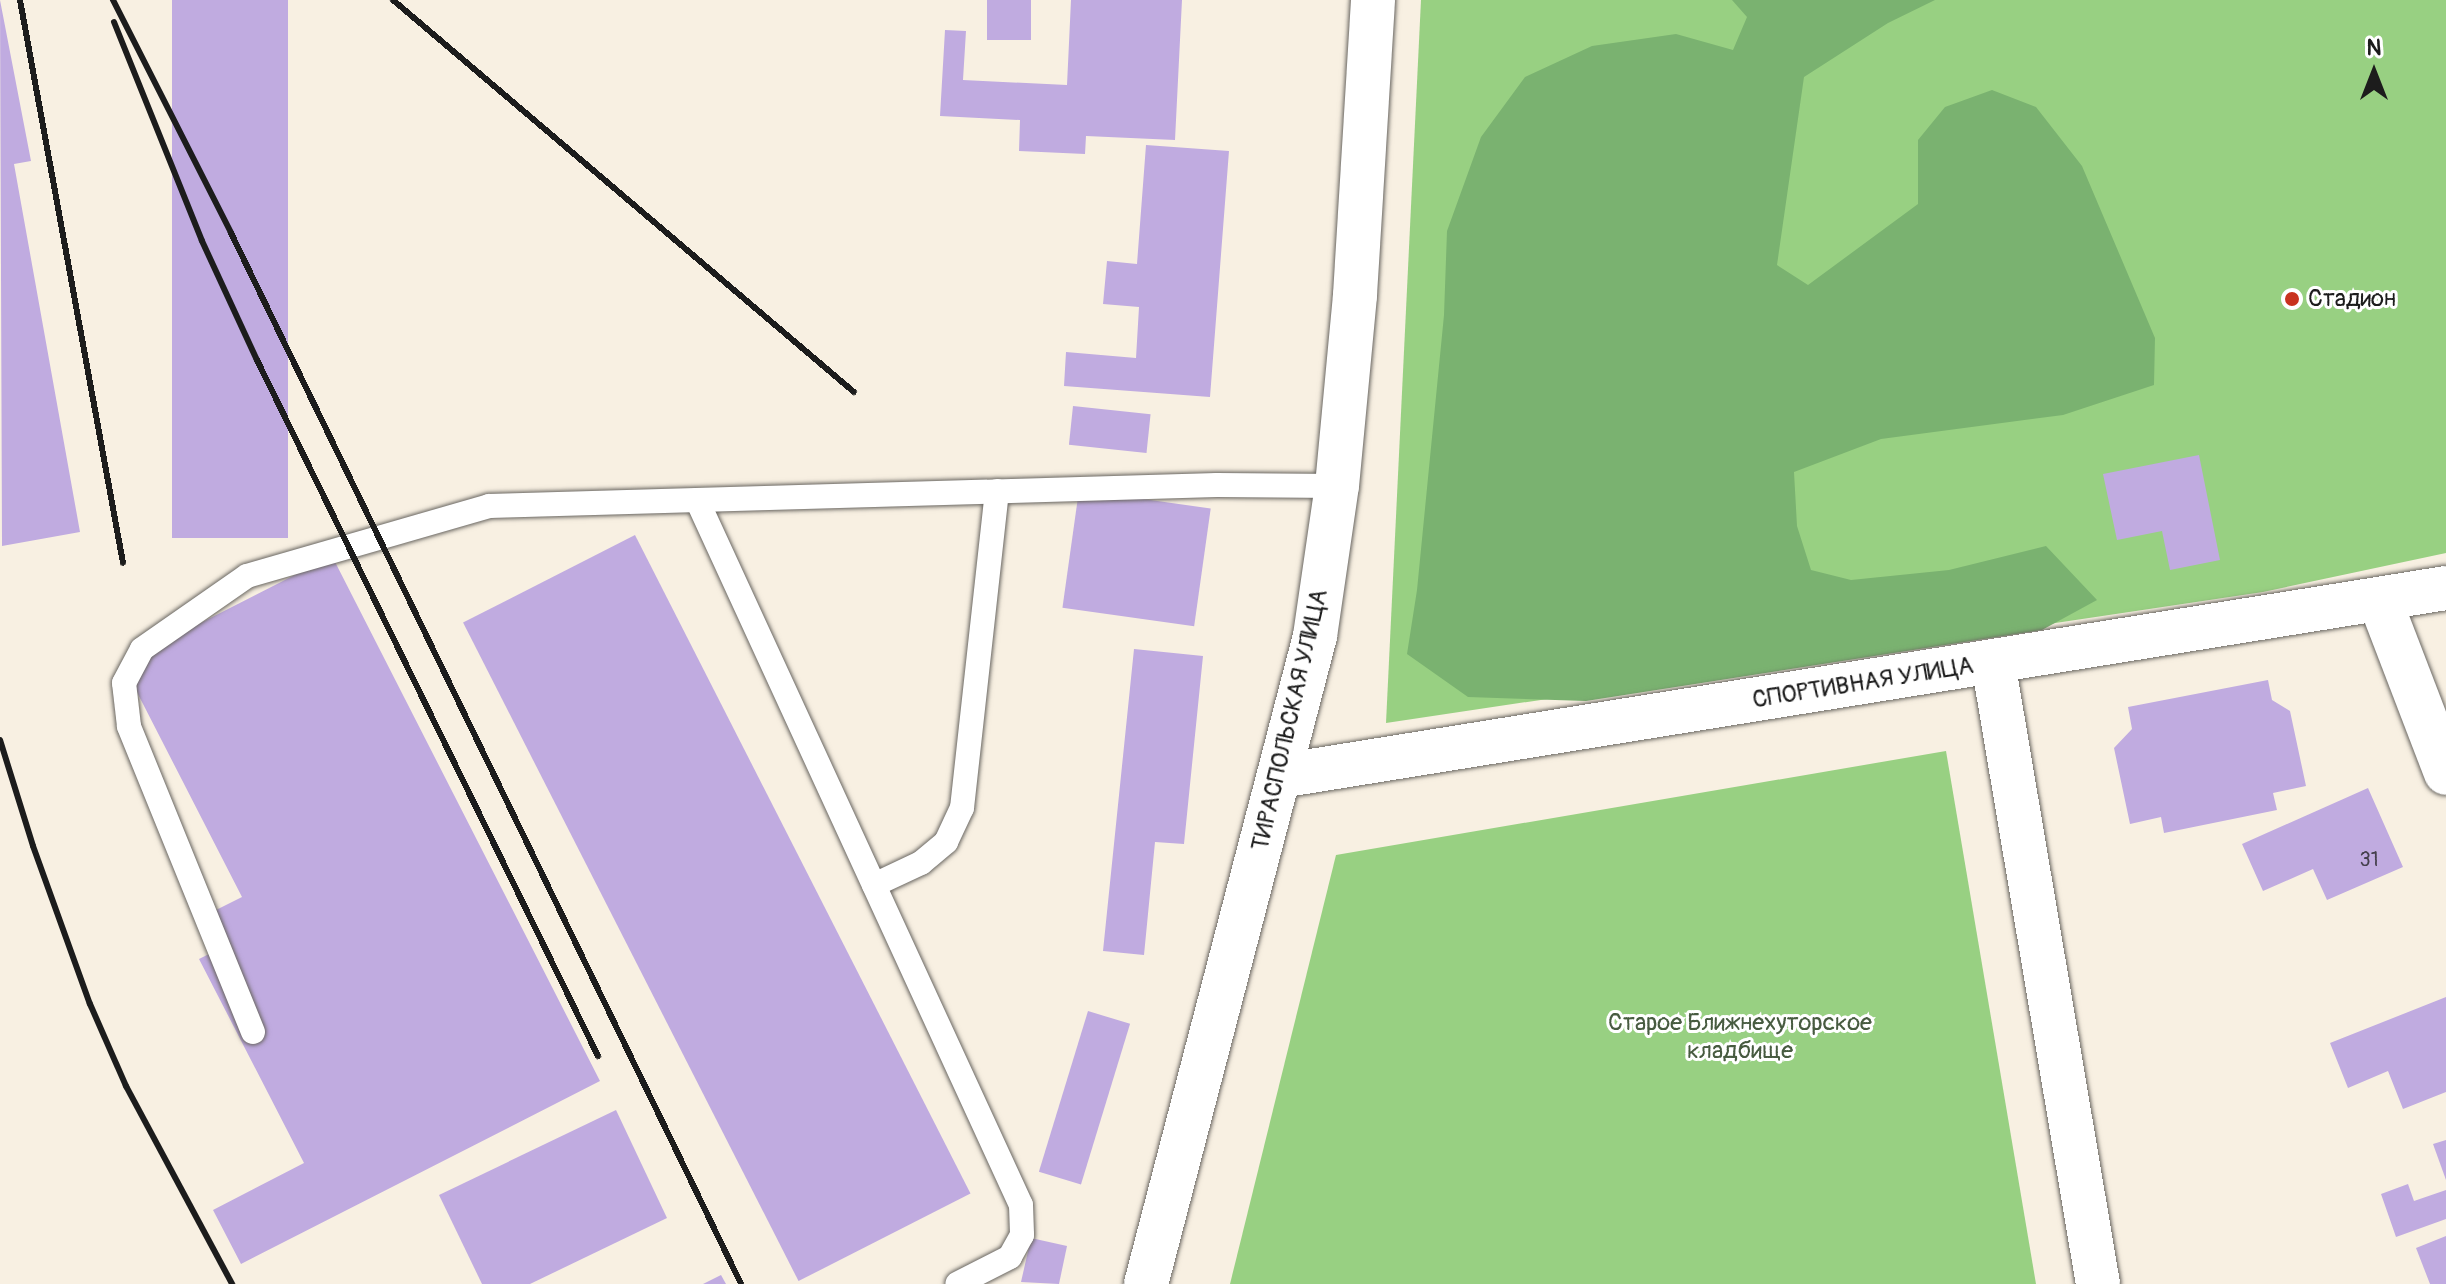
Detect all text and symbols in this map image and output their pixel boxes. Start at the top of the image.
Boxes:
north arrow [2334,32,2414,112]
text: N [2367,34,2381,62]
place label: Стадион [2308,285,2396,313]
marker: Стадион [2283,290,2301,308]
street label: ТИРАСПОЛЬСКАЯ УЛИЦА [1246,586,1334,854]
street label: СПОРТИВНАЯ УЛИЦА [1750,651,1976,715]
house number: 31 [2360,847,2378,871]
park label: Старое Ближнехуторское кладбище [1608,1009,1872,1065]

